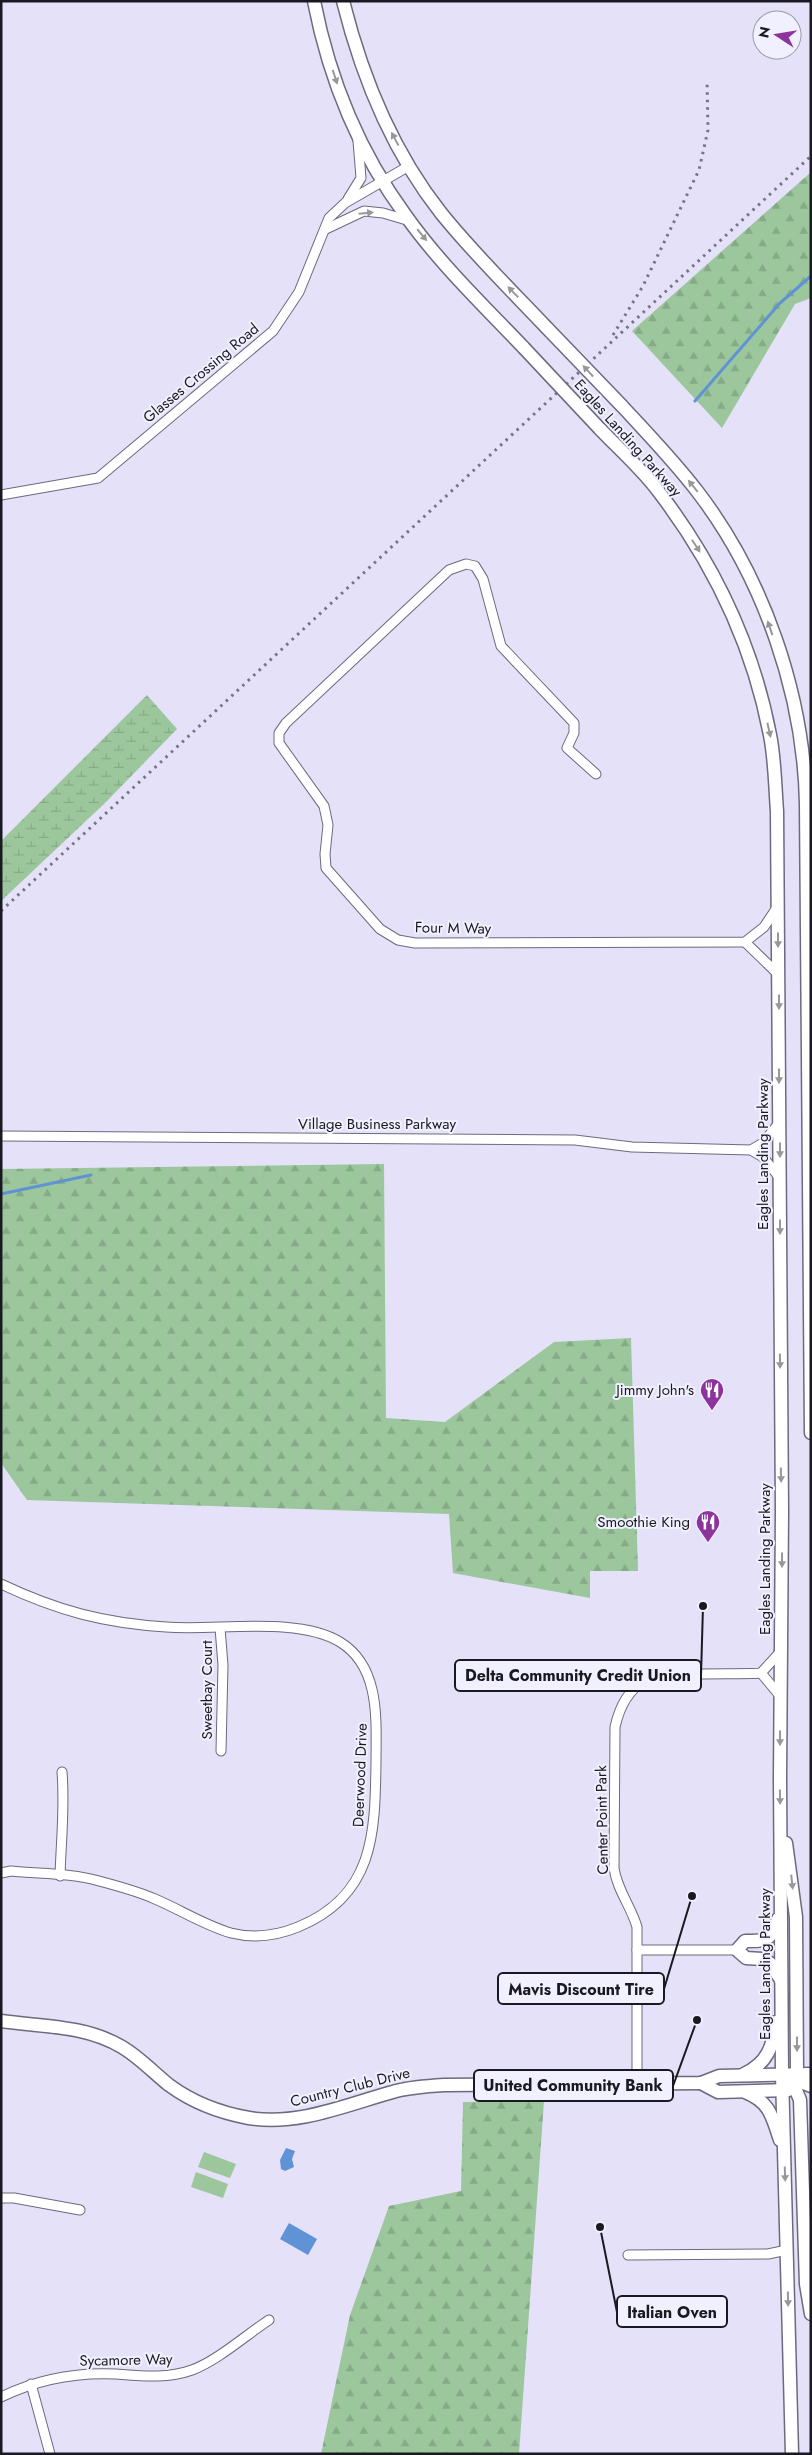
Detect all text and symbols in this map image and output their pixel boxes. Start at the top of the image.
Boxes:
north arrow [752,10,802,60]
text: N [753,25,775,40]
one-way arrow [331,70,339,85]
one-way arrow [390,132,399,146]
one-way arrow [359,208,375,216]
one-way arrow [416,228,427,241]
one-way arrow [507,286,519,298]
street label: Glasses Crossing Road [138,318,264,428]
one-way arrow [582,365,594,377]
street label: Eagles Landing Parkway [569,374,687,502]
one-way arrow [687,480,698,493]
one-way arrow [691,539,700,552]
one-way arrow [766,620,774,635]
one-way arrow [765,722,773,737]
street label: Four M Way [415,916,492,940]
one-way arrow [774,932,782,948]
one-way arrow [775,994,783,1010]
one-way arrow [775,1068,783,1084]
street label: Eagles Landing Parkway [752,1078,774,1230]
street label: Village Business Parkway [298,1113,456,1135]
one-way arrow [776,1142,784,1158]
one-way arrow [775,1219,783,1235]
one-way arrow [776,1353,784,1369]
restaurant icon: Jimmy John's [699,1377,725,1411]
place label: Jimmy John's [614,1379,694,1401]
one-way arrow [777,1467,785,1483]
street label: Eagles Landing Parkway [754,1483,776,1635]
restaurant icon: Smoothie King [695,1509,721,1543]
place label: Smoothie King [597,1511,690,1533]
one-way arrow [778,1552,786,1568]
street label: Sweetbay Court [196,1640,218,1740]
callout: Delta Community Credit Union [455,1660,701,1691]
text: Delta Community Credit Union [465,1664,691,1687]
street label: Deerwood Drive [347,1722,373,1827]
one-way arrow [776,1730,784,1746]
street label: Center Point Park [590,1765,614,1875]
one-way arrow [776,1790,784,1806]
one-way arrow [789,1874,797,1890]
street label: Eagles Landing Parkway [754,1888,776,2040]
callout: Mavis Discount Tire [498,1973,664,2004]
text: Mavis Discount Tire [508,1978,654,2001]
one-way arrow [793,2036,801,2052]
street label: Country Club Drive [288,2061,412,2112]
callout: United Community Bank [474,2070,673,2101]
text: United Community Bank [483,2074,663,2097]
one-way arrow [781,2166,789,2182]
one-way arrow [784,2291,792,2307]
callout: Italian Oven [617,2296,727,2327]
text: Italian Oven [627,2301,717,2324]
street label: Sycamore Way [79,2348,173,2372]

